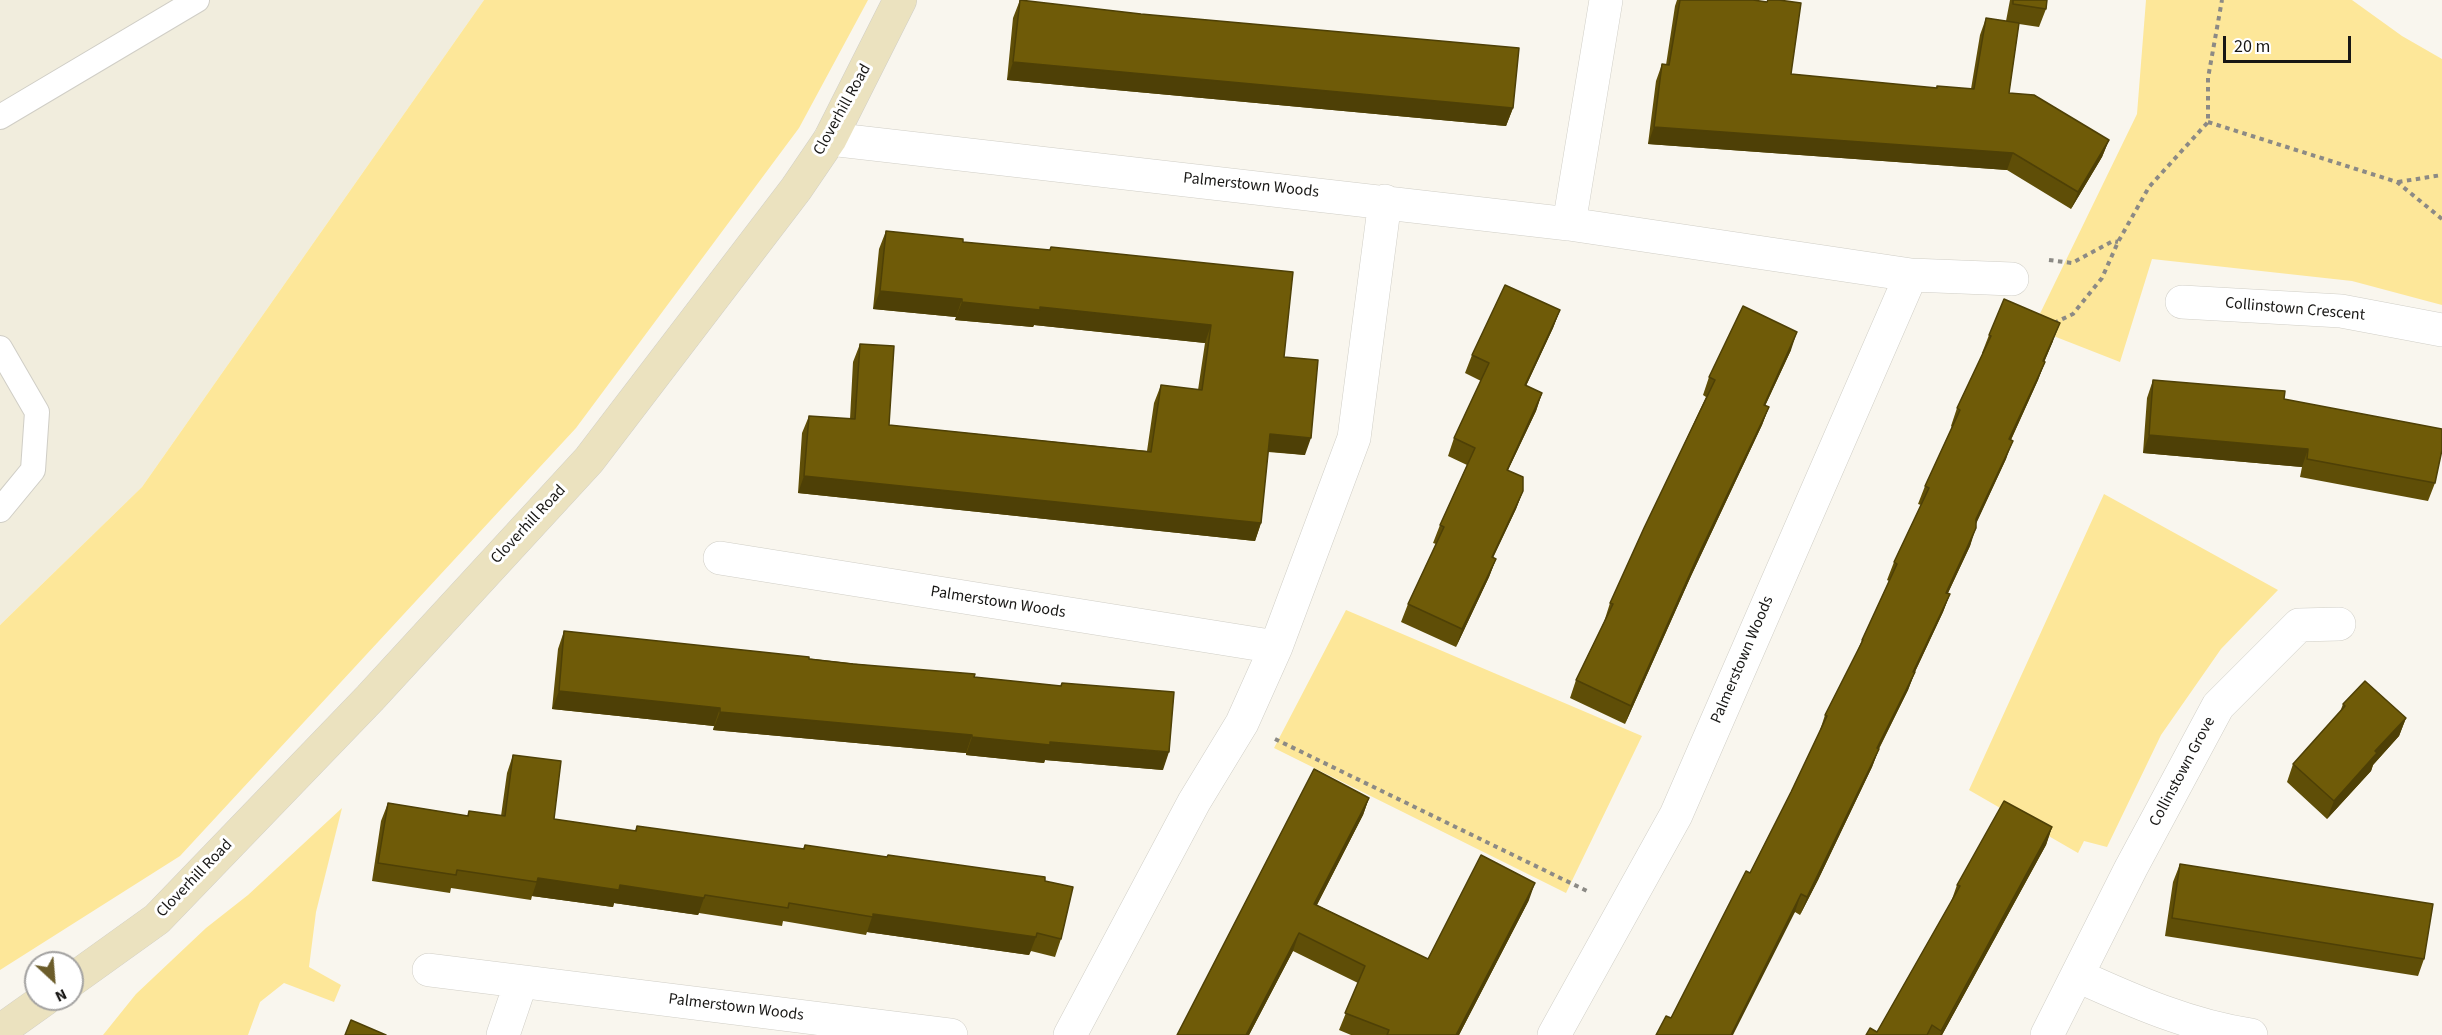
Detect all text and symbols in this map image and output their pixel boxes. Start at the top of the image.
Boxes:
scale bar [2226,24,2354,62]
text: 20 m [2234,34,2270,59]
street label: Cloverhill Road [810,61,876,159]
street label: Palmerstown Woods [1182,169,1320,203]
street label: Collinstown Crescent [2224,294,2366,326]
street label: Cloverhill Road [488,481,570,569]
street label: Palmerstown Woods [929,583,1067,623]
street label: Palmerstown Woods [1708,593,1778,727]
street label: Collinstown Grove [2146,714,2220,830]
street label: Cloverhill Road [153,836,237,922]
north arrow [24,951,84,1011]
text: N [51,983,71,1008]
street label: Palmerstown Woods [667,990,805,1026]

